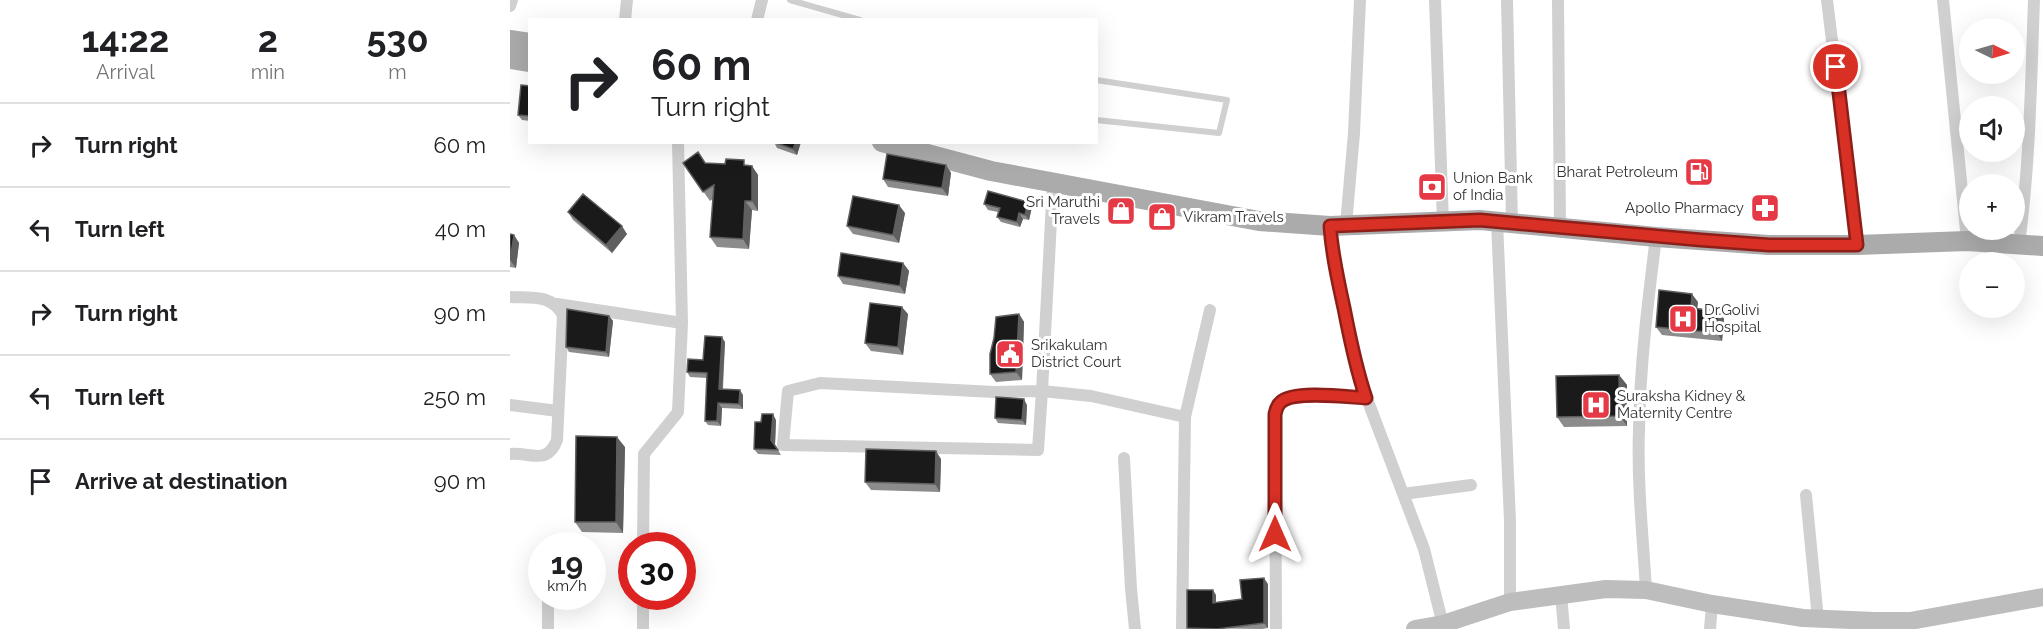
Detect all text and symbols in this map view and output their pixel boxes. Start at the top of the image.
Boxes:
text: 14:22 [81,18,169,60]
text: 2 [258,18,278,60]
text: 530 [366,18,429,60]
north arrow [1959,18,2025,84]
map controls [1959,18,2025,318]
text: 60 m [651,41,751,90]
pin [1810,41,1861,92]
icon: right [552,42,630,120]
icon: arrive [1819,50,1852,83]
text: Arrival [96,60,155,84]
text: min [251,60,285,84]
text: m [388,60,407,84]
text: Turn right [651,91,770,122]
button: sound [1959,96,2025,162]
icon: right [24,129,57,162]
text: Turn right [75,132,178,158]
text: 60 m [433,132,486,158]
fuel station icon: Bharat Petroleum [1683,156,1715,188]
place label: Bharat Petroleum [1556,163,1678,181]
place label: Union Bank of India [1453,169,1533,204]
bank icon: Union Bank of India [1416,171,1448,203]
button: + [1959,174,2025,240]
pharmacy icon: Apollo Pharmacy [1749,192,1781,224]
place label: Sri Maruthi Travels [1026,193,1100,228]
shop icon: Sri Maruthi Travels [1105,195,1137,227]
place label: Apollo Pharmacy [1625,199,1744,217]
shop icon: Vikram Travels [1146,201,1178,233]
place label: Vikram Travels [1183,208,1284,226]
icon: left [24,213,57,246]
text: Turn left [75,216,165,242]
text: 40 m [435,216,486,242]
button: − [1959,252,2025,318]
icon: right [24,297,57,330]
text: Turn right [75,300,178,326]
text: 90 m [434,300,486,326]
place label: Dr.Golivi Hospital [1704,301,1762,336]
hospital icon: Dr.Golivi Hospital [1667,303,1699,335]
place label: Srikakulam District Court [1031,336,1121,371]
public building icon: Srikakulam District Court [994,338,1026,370]
icon: left [24,381,57,414]
text: Turn left [75,384,165,410]
text: 250 m [423,384,486,410]
place label: Suraksha Kidney & Maternity Centre [1617,387,1746,422]
hospital icon: Suraksha Kidney & Maternity Centre [1580,389,1612,421]
icon: arrive [24,465,57,498]
text: Arrive at destination [75,468,288,494]
text: 90 m [434,468,486,494]
position arrow [1243,502,1307,566]
speed limit sign: 30 [618,532,696,610]
text: 19 [551,546,583,581]
text: km/h [547,577,587,595]

